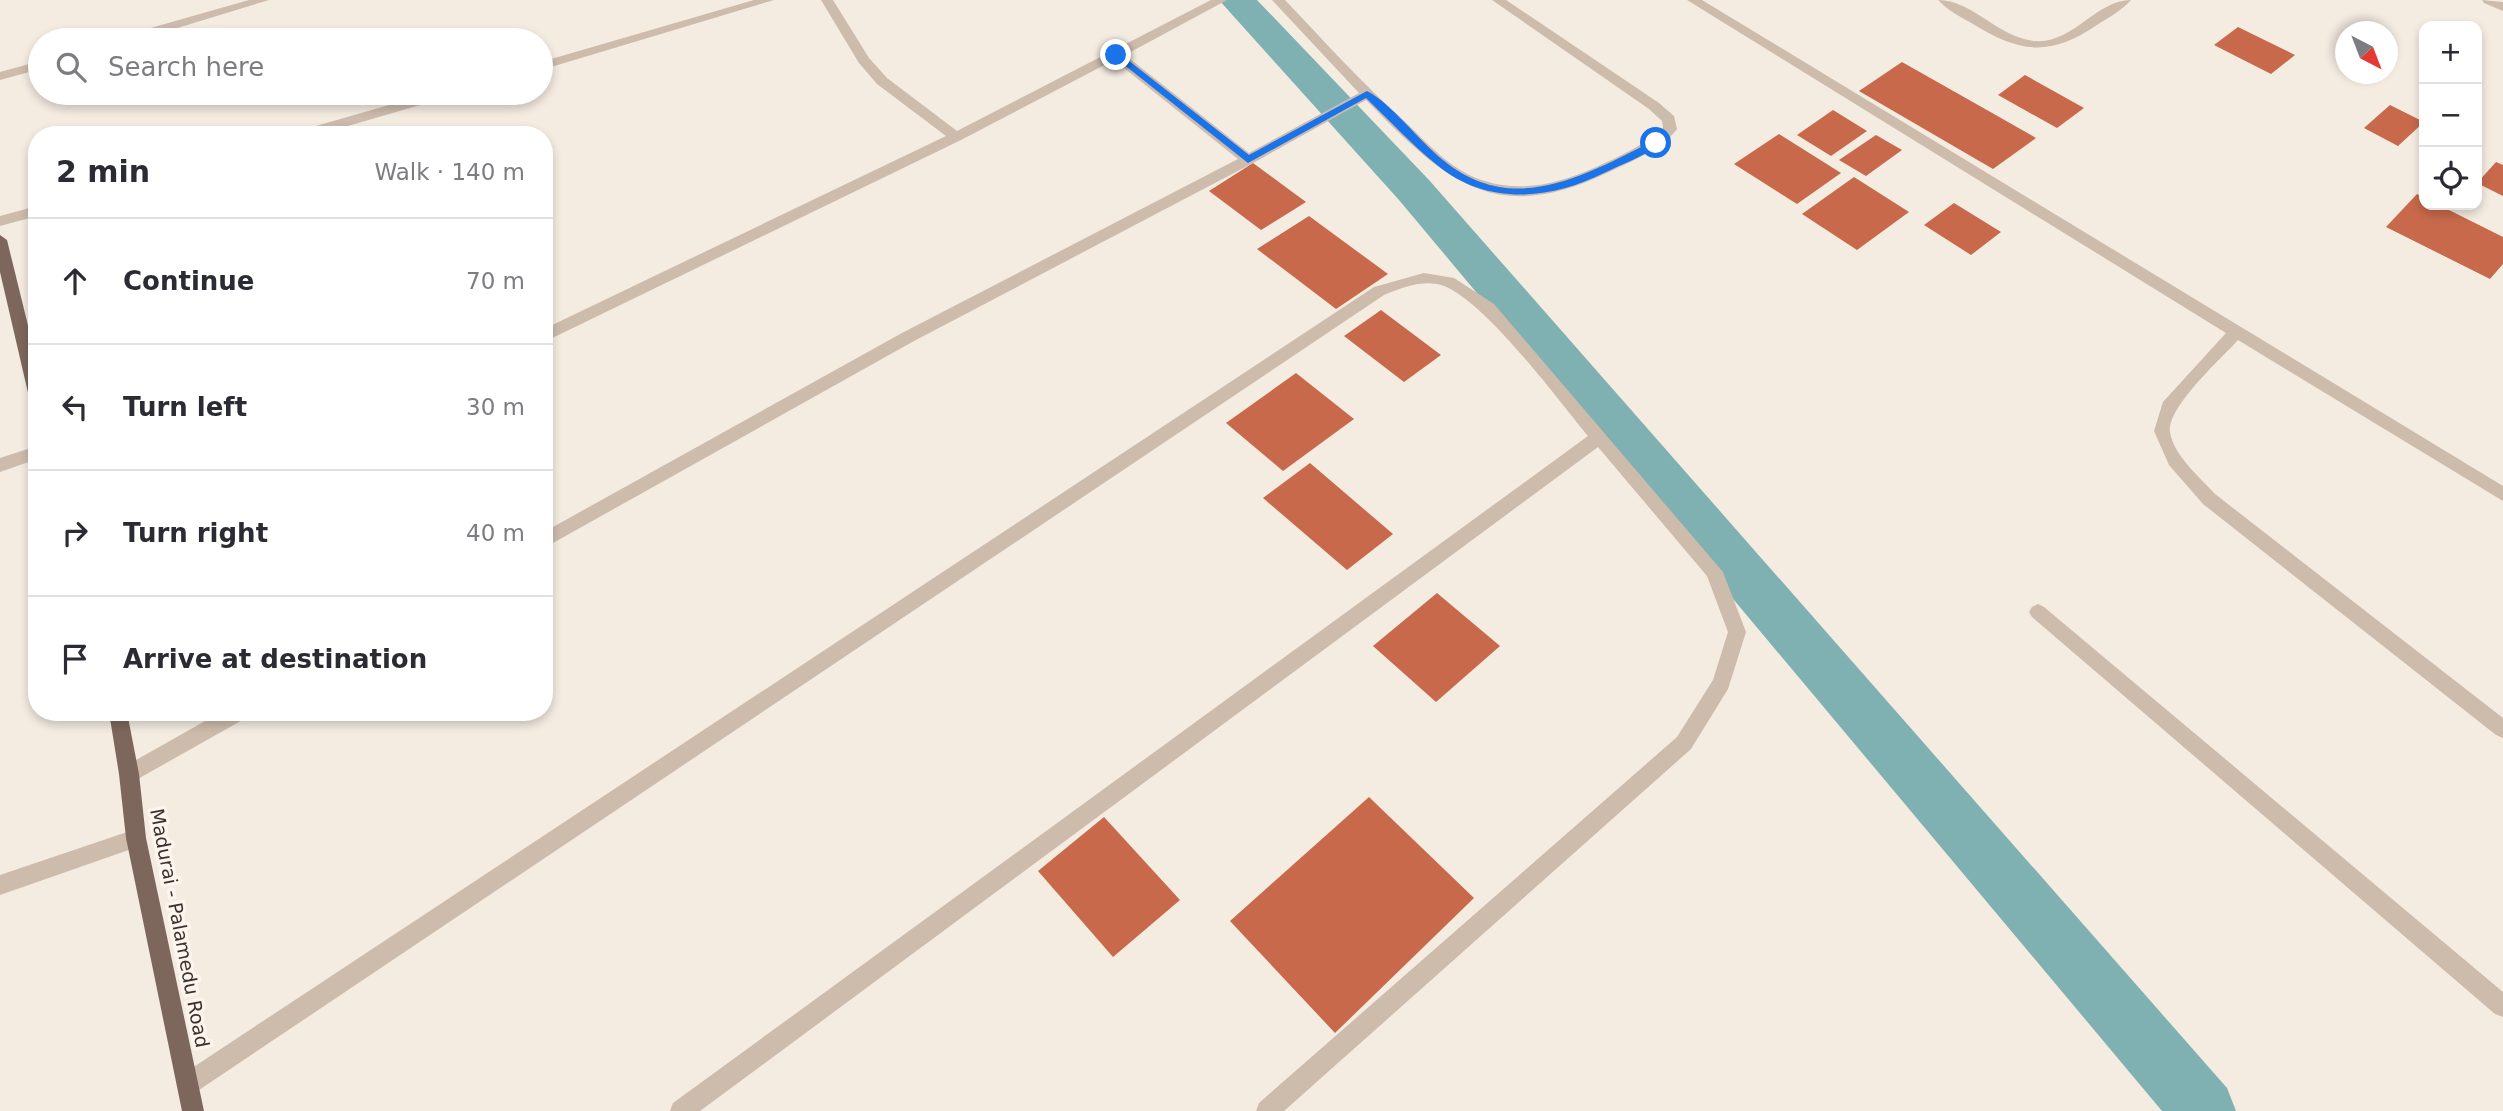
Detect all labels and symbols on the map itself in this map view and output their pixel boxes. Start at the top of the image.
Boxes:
north arrow [2335,21,2398,84]
route end [1100,39,1131,70]
route start [1640,127,1671,158]
street label: Madurai - Palamedu Road [146,807,214,1049]

